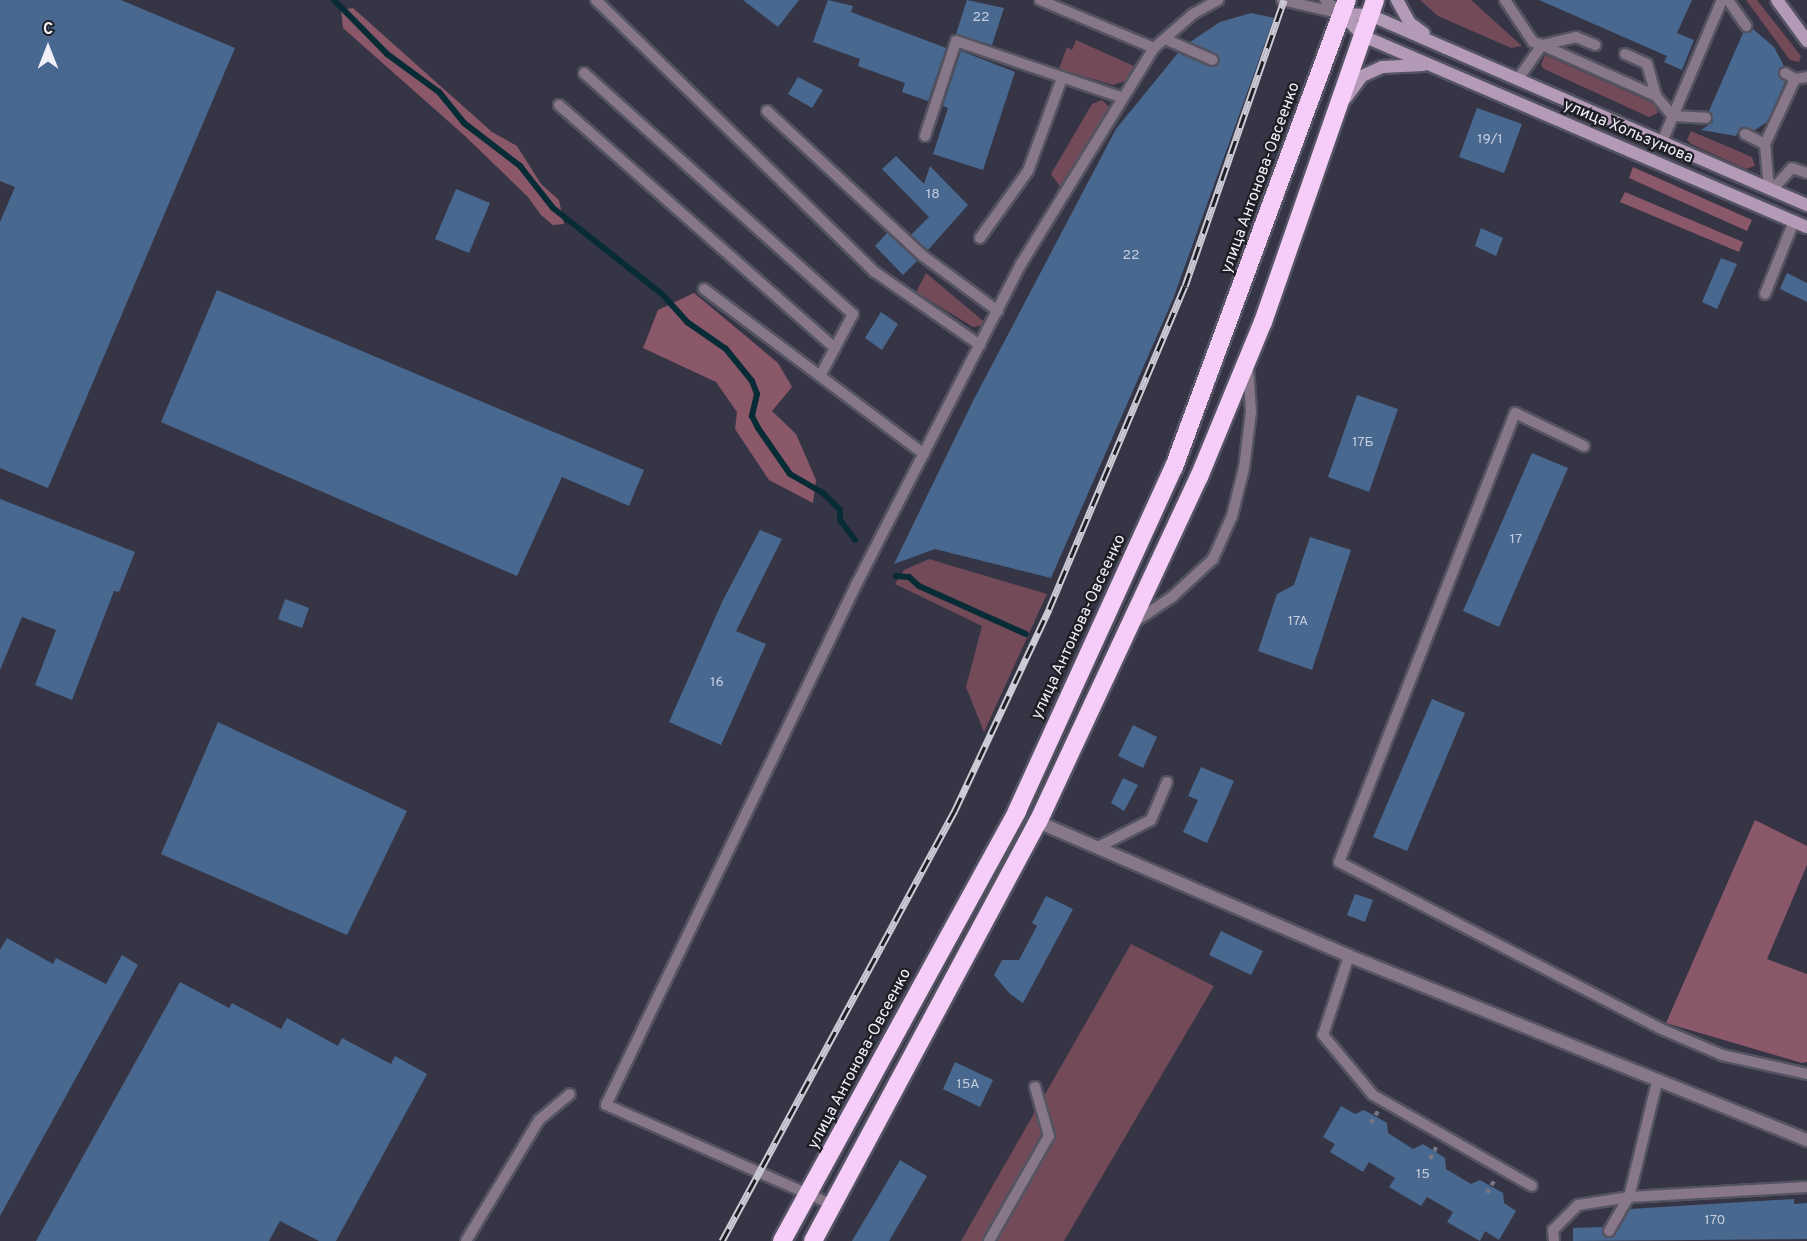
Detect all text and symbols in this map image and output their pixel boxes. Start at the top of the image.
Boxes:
house number: 22 [972,10,990,26]
north arrow [18,18,78,78]
text: С [43,20,53,40]
street label: улица Антонова-Овсеенко [1217,79,1305,277]
street label: улица Хользунова [1560,96,1696,168]
house number: 19/1 [1477,132,1503,148]
house number: 18 [926,187,940,203]
house number: 22 [1122,248,1140,264]
house number: 17Б [1352,435,1374,451]
street label: улица Антонова-Овсеенко [1027,531,1131,723]
house number: 17 [1510,532,1522,548]
house number: 17А [1288,614,1308,630]
house number: 16 [710,675,724,691]
street label: улица Антонова-Овсеенко [804,965,916,1153]
house number: 15А [956,1077,980,1093]
house number: 15 [1416,1167,1430,1183]
house number: 170 [1704,1213,1726,1229]

